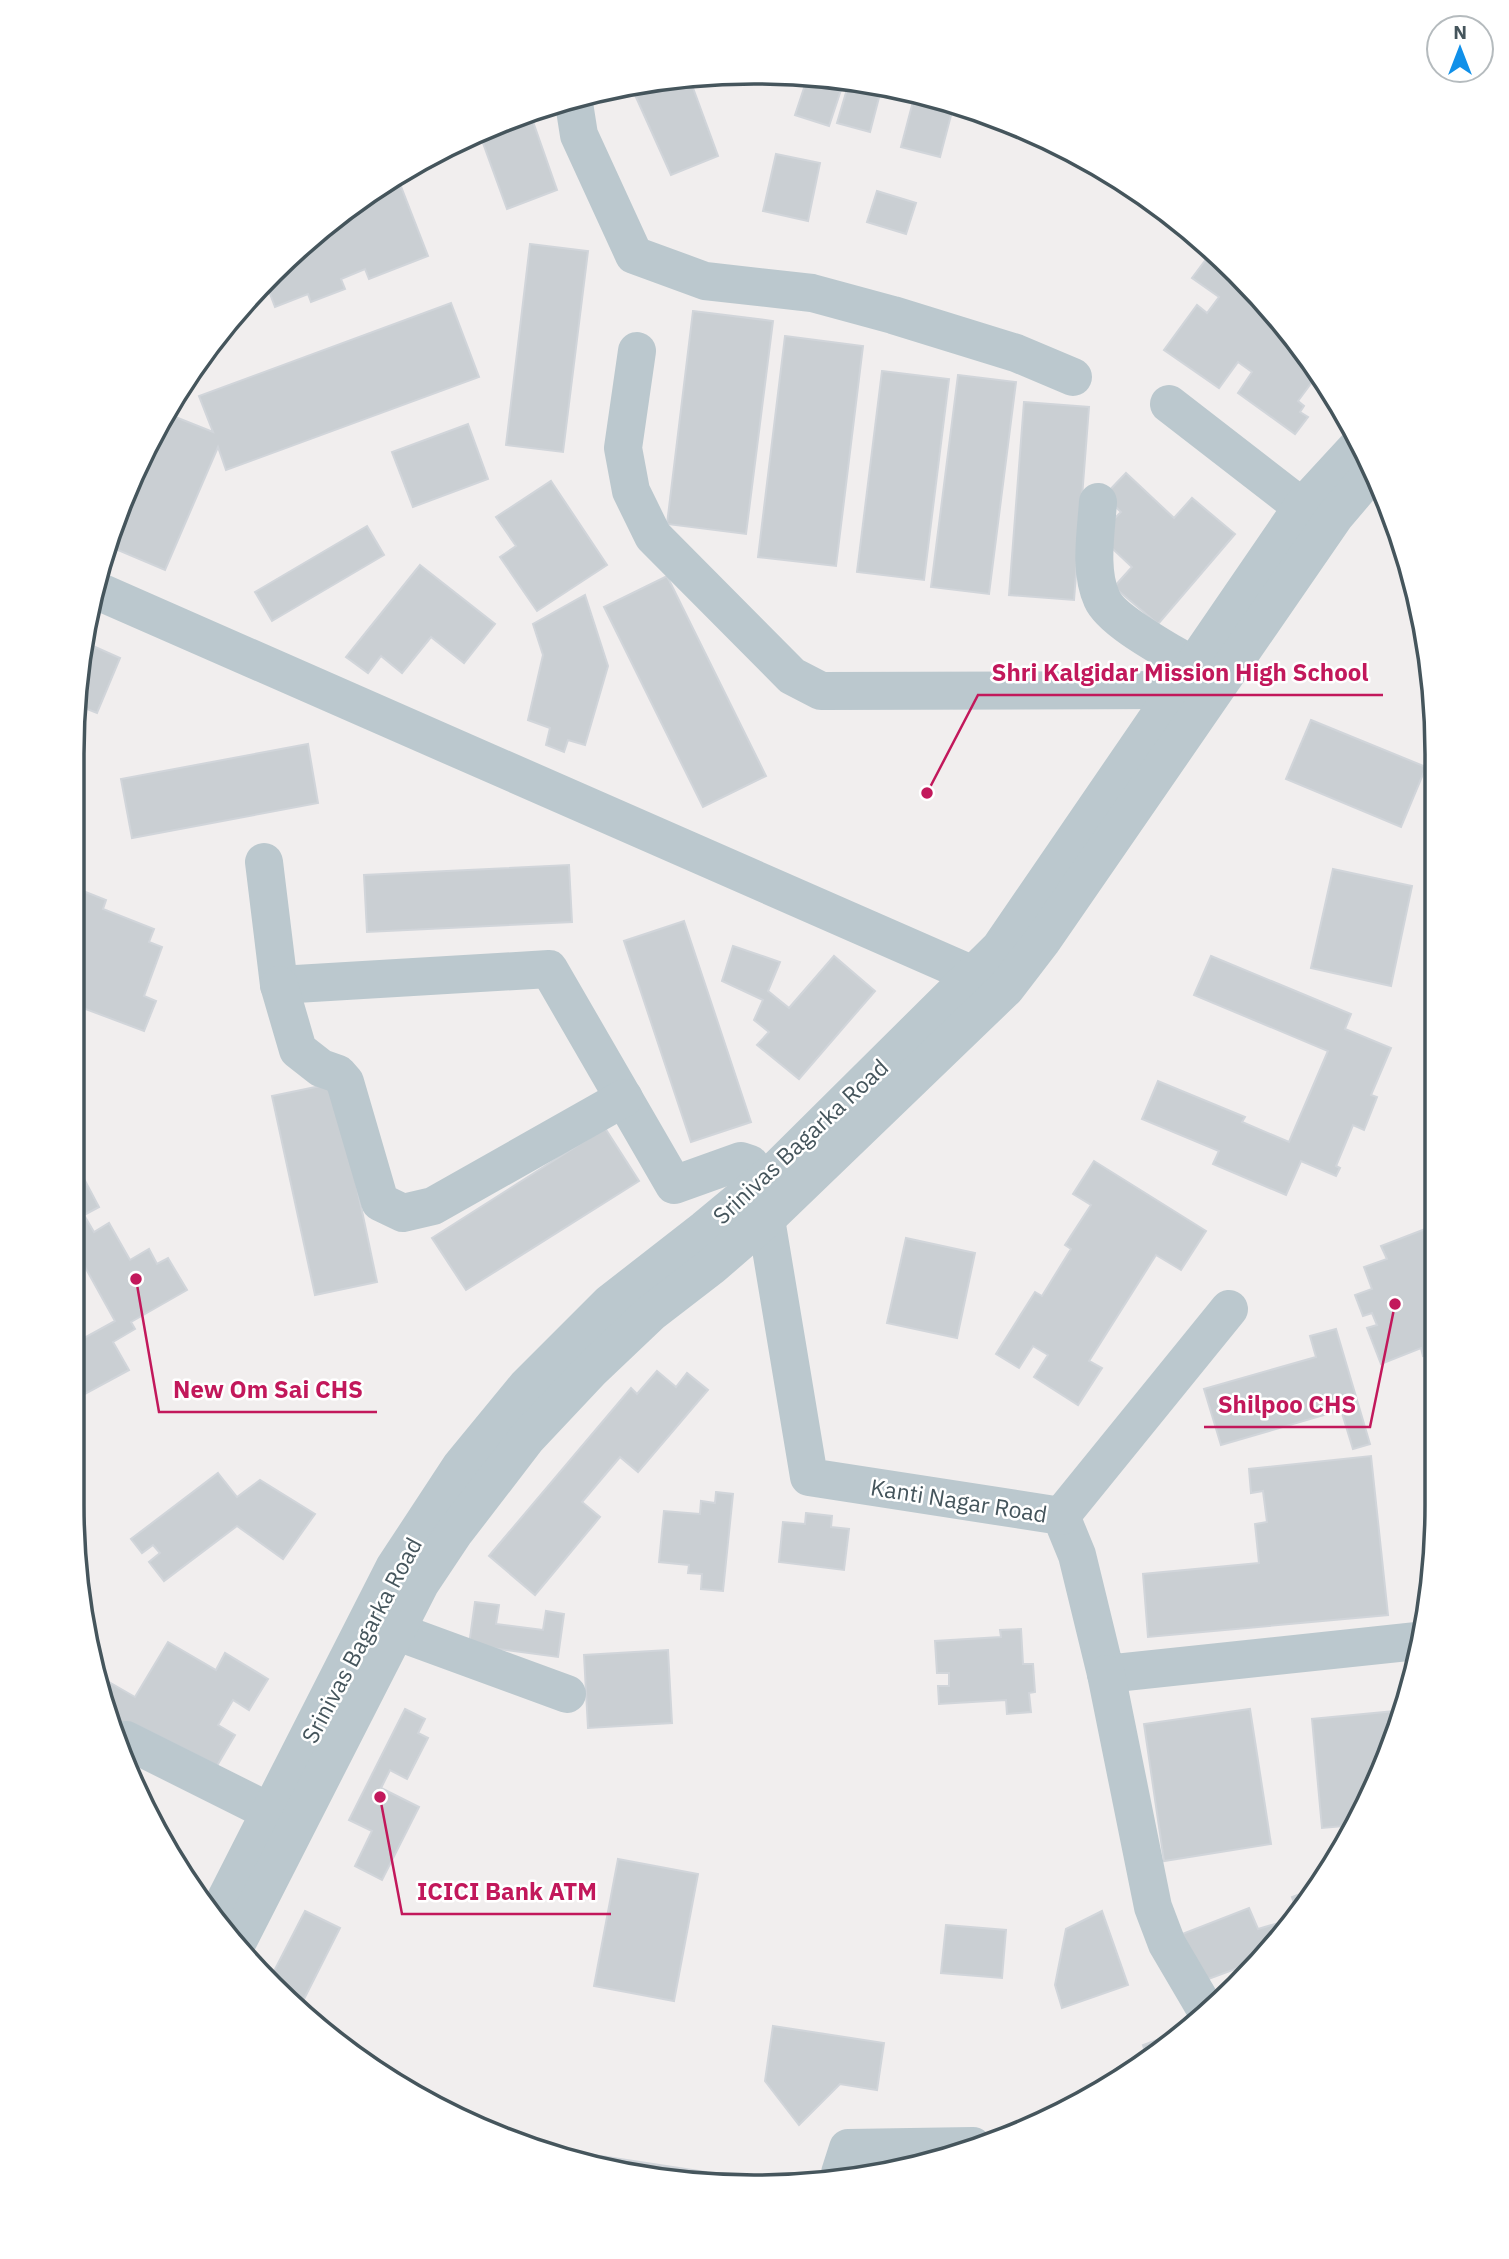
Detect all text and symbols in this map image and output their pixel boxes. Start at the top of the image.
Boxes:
north arrow [1425,14,1495,84]
text: N [1453,20,1467,44]
callout: Shri Kalgidar Mission High School [978,650,1383,695]
text: Shri Kalgidar Mission High School [991,656,1369,688]
street label: Srinivas Bagarka Road [706,1052,894,1230]
callout: New Om Sai CHS [159,1367,377,1412]
text: New Om Sai CHS [173,1373,363,1405]
callout: Shilpoo CHS [1204,1382,1370,1427]
text: Shilpoo CHS [1218,1388,1356,1420]
street label: Kanti Nagar Road [869,1471,1049,1529]
street label: Srinivas Bagarka Road [294,1532,428,1748]
callout: ICICI Bank ATM [402,1869,611,1914]
text: ICICI Bank ATM [417,1875,597,1907]

